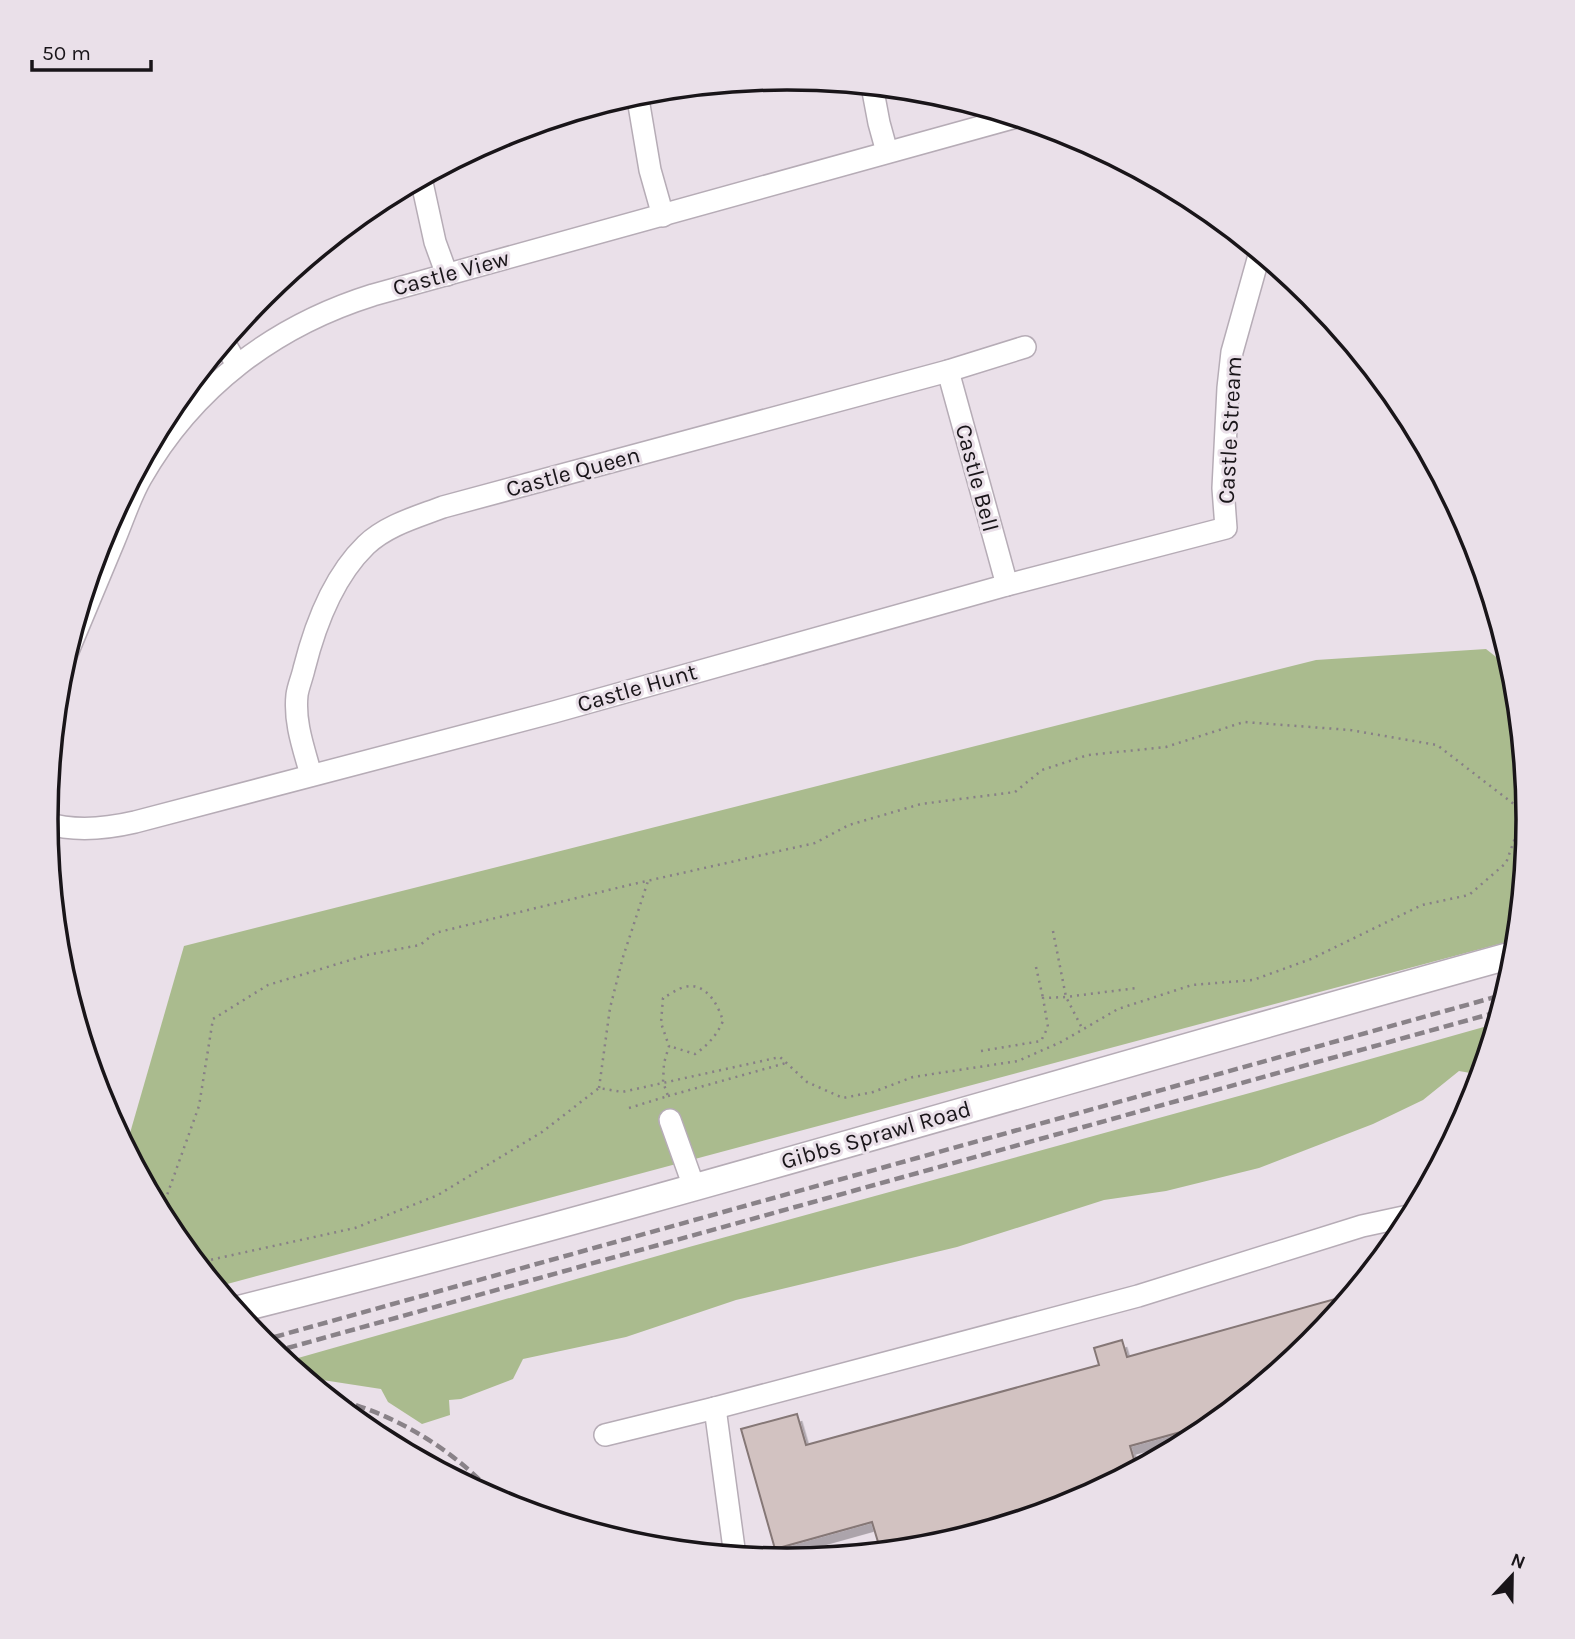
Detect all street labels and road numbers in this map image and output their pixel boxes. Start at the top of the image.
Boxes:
street label: Castle View [390,244,513,302]
street label: Castle Stream [1213,355,1247,505]
street label: Castle Bell [950,421,1004,535]
street label: Castle Queen [503,441,643,503]
street label: Castle Hunt [574,658,700,718]
street label: Gibbs Sprawl Road [778,1095,974,1175]

